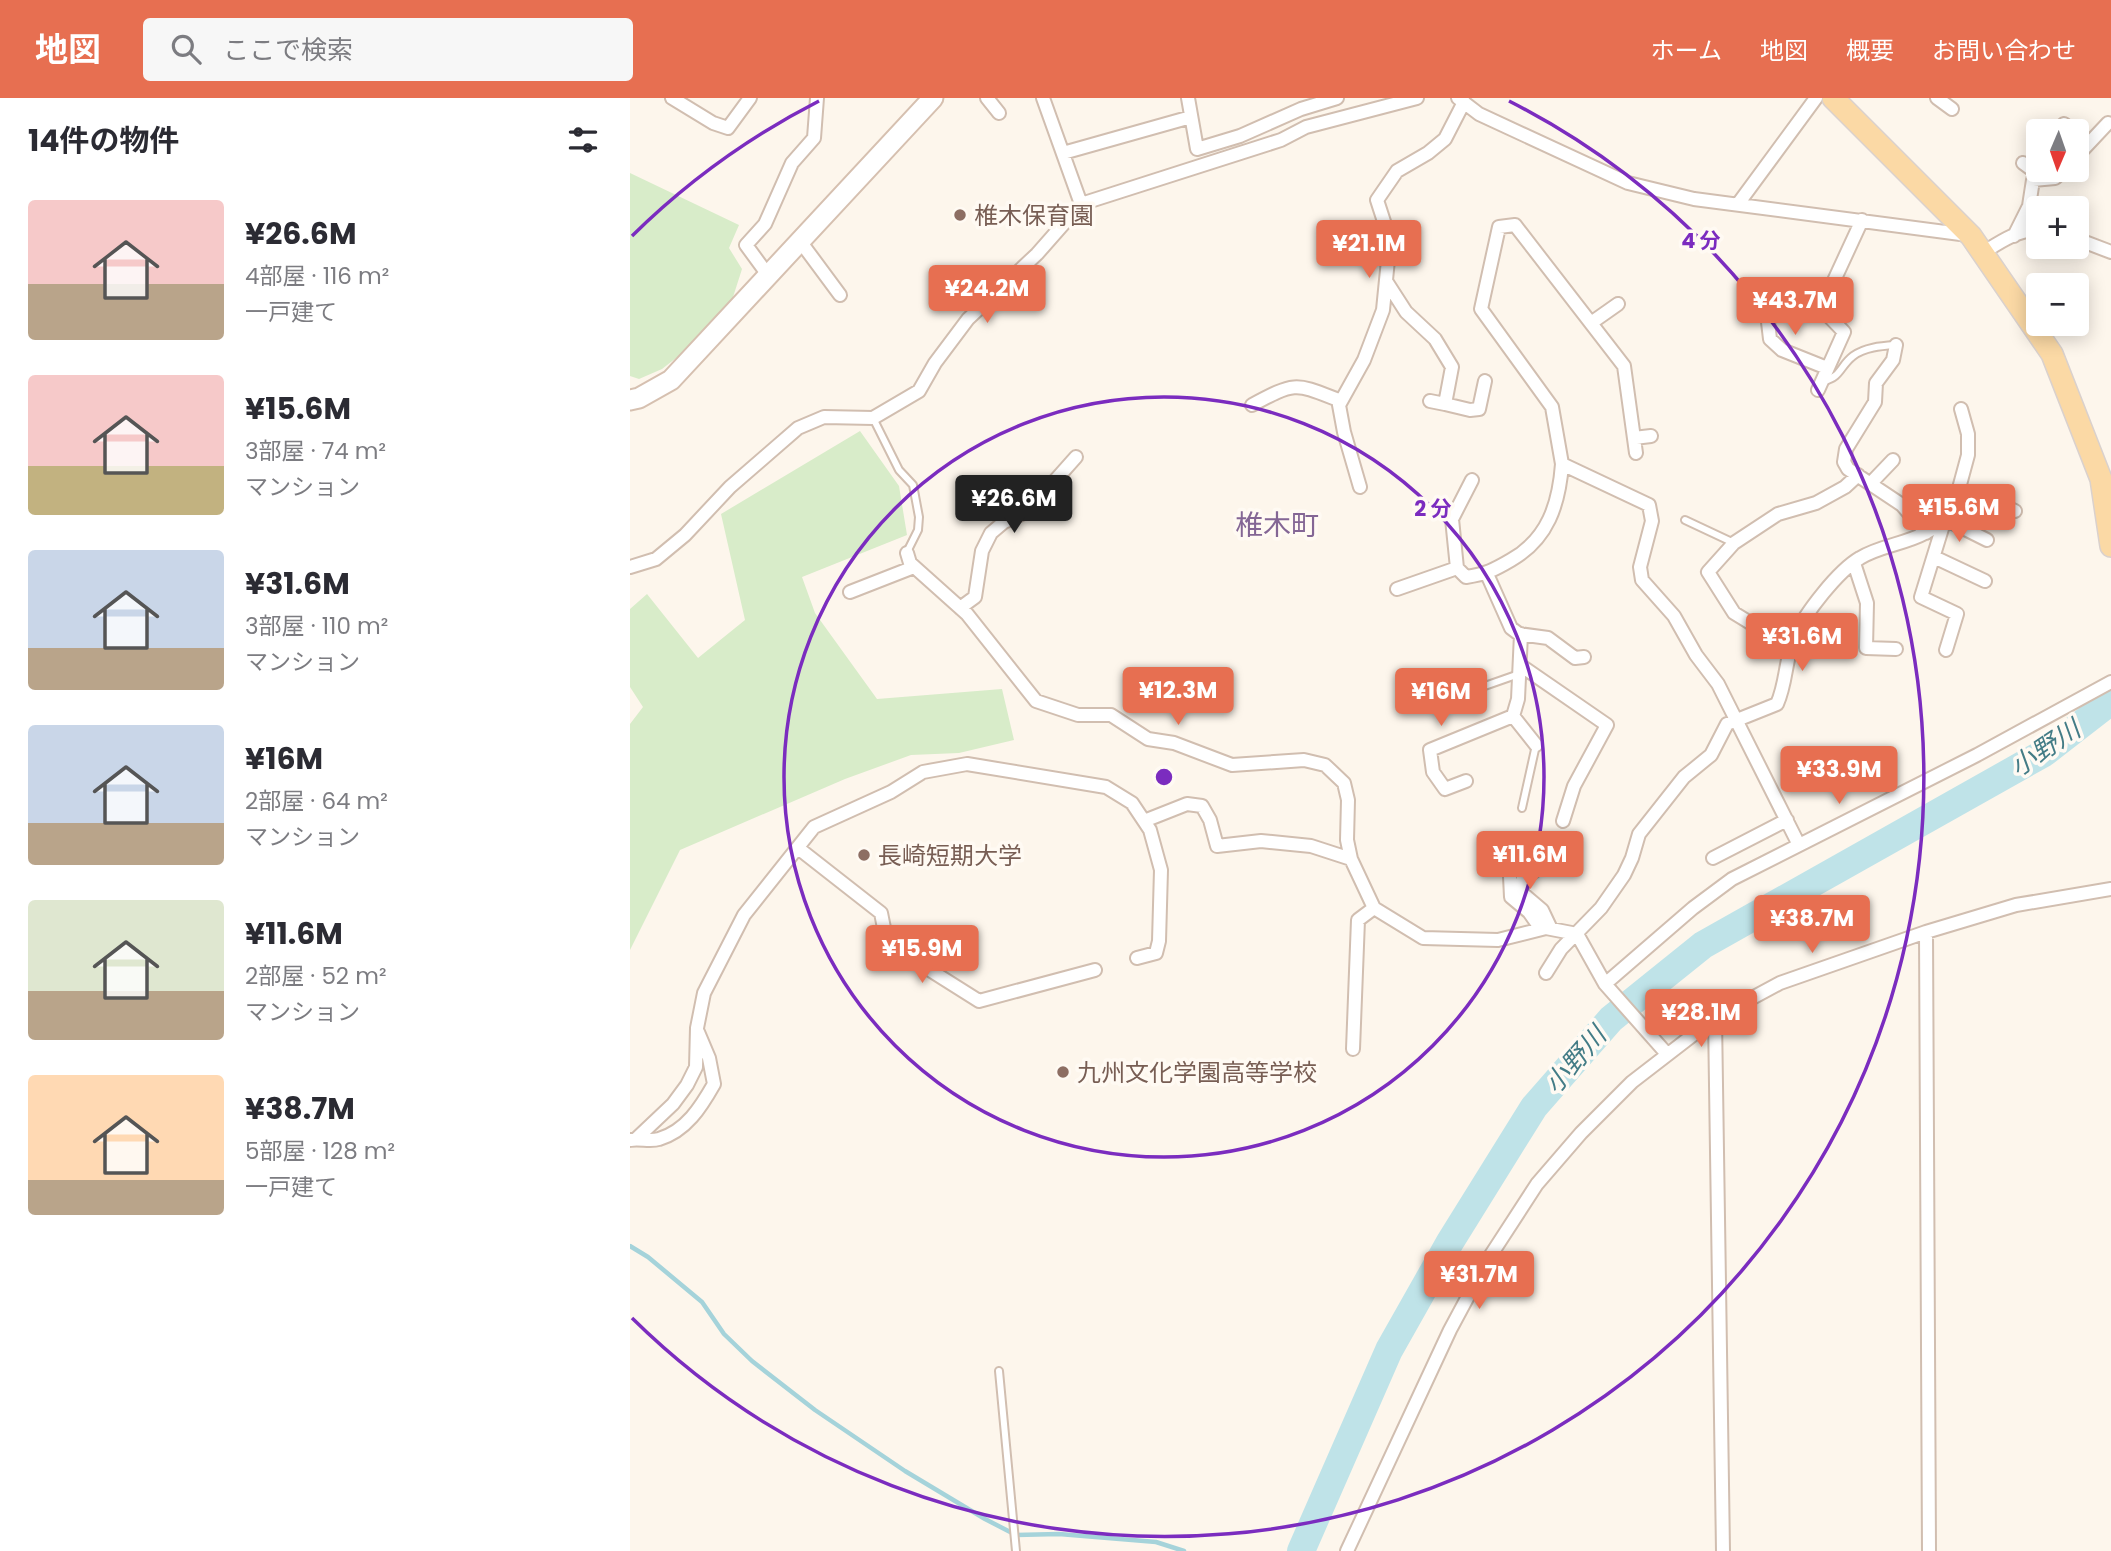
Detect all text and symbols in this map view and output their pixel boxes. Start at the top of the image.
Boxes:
search box [143,18,633,81]
text: 地図 [35,26,101,73]
icon: search [167,30,205,68]
text: ここで検索 [223,32,353,68]
text: ホーム [1651,34,1722,67]
text: 地図 [1760,34,1808,67]
text: 概要 [1846,34,1894,67]
text: お問い合わせ [1932,34,2076,67]
text: 14件の物件 [28,119,180,162]
north arrow [2026,119,2090,182]
map controls [2026,119,2089,336]
icon: filters [564,121,602,159]
button: + [2026,196,2089,259]
place label: 椎木保育園 [974,199,1094,232]
marker: 椎木保育園 [952,207,968,223]
text: ¥26.6M [245,212,356,255]
pin: ¥21.1M [1312,220,1426,280]
text: 4 分 [1681,226,1721,255]
text: ¥21.1M [1332,227,1406,259]
icon: home [84,228,168,312]
text: 4部屋 · 116 m² [245,260,389,292]
pin: ¥24.2M [930,266,1044,325]
text: ¥24.2M [945,272,1029,304]
button: − [2026,273,2089,336]
pin: ¥43.7M [1738,278,1852,337]
text: ¥43.7M [1753,284,1837,316]
text: 一戸建て [245,296,337,328]
text: ¥15.6M [245,387,351,430]
icon: home [84,403,168,487]
text: 3部屋 · 74 m² [245,435,386,467]
text: マンション [245,471,360,503]
pin: ¥26.6M [957,476,1071,535]
text: ¥26.6M [971,482,1057,514]
pin: ¥15.6M [1902,484,2016,544]
text: ¥15.6M [1918,491,2000,523]
text: 2 分 [1414,494,1452,523]
district label: 椎木町 [1235,506,1319,545]
text: ¥31.6M [245,562,350,605]
icon: home [84,578,168,662]
text: 3部屋 · 110 m² [245,610,388,642]
pin: ¥31.6M [1745,614,1859,673]
text: ¥31.6M [1762,620,1842,652]
text: マンション [245,646,360,678]
pin: ¥12.3M [1121,668,1235,727]
pin: ¥16M [1400,668,1482,728]
text: ¥12.3M [1139,674,1217,706]
text: ¥16M [1411,675,1471,707]
water label: 小野川 [2003,710,2090,785]
text: ¥16M [245,737,323,780]
pin: ¥33.9M [1782,746,1896,806]
icon: home [84,753,168,837]
text: ¥33.9M [1796,753,1882,785]
centre of rings [1152,765,1176,789]
text: 2部屋 · 64 m² [245,785,388,817]
text: マンション [245,821,360,853]
pin: ¥11.6M [1473,832,1587,891]
text: ¥11.6M [1493,838,1567,870]
place label: 長崎短期大学 [878,839,1022,872]
marker: 長崎短期大学 [856,847,872,863]
pin: ¥38.7M [1755,896,1869,955]
text: ¥38.7M [1770,902,1854,934]
text: ¥11.6M [245,912,343,955]
pin: ¥15.9M [865,926,979,985]
icon: home [84,928,168,1012]
text: ¥15.9M [882,932,962,964]
text: 2部屋 · 52 m² [245,960,386,992]
pin: ¥28.1M [1644,990,1758,1049]
text: マンション [245,996,360,1028]
text: ¥28.1M [1661,996,1741,1028]
water label: 小野川 [1536,1016,1616,1101]
place label: 九州文化学園高等学校 [1077,1056,1317,1089]
marker: 九州文化学園高等学校 [1055,1064,1071,1080]
text: ¥38.7M [245,1087,355,1130]
icon: home [84,1103,168,1187]
text: 5部屋 · 128 m² [245,1135,395,1167]
text: 一戸建て [245,1171,337,1203]
pin: ¥31.7M [1422,1252,1536,1311]
text: ¥31.7M [1440,1258,1518,1290]

